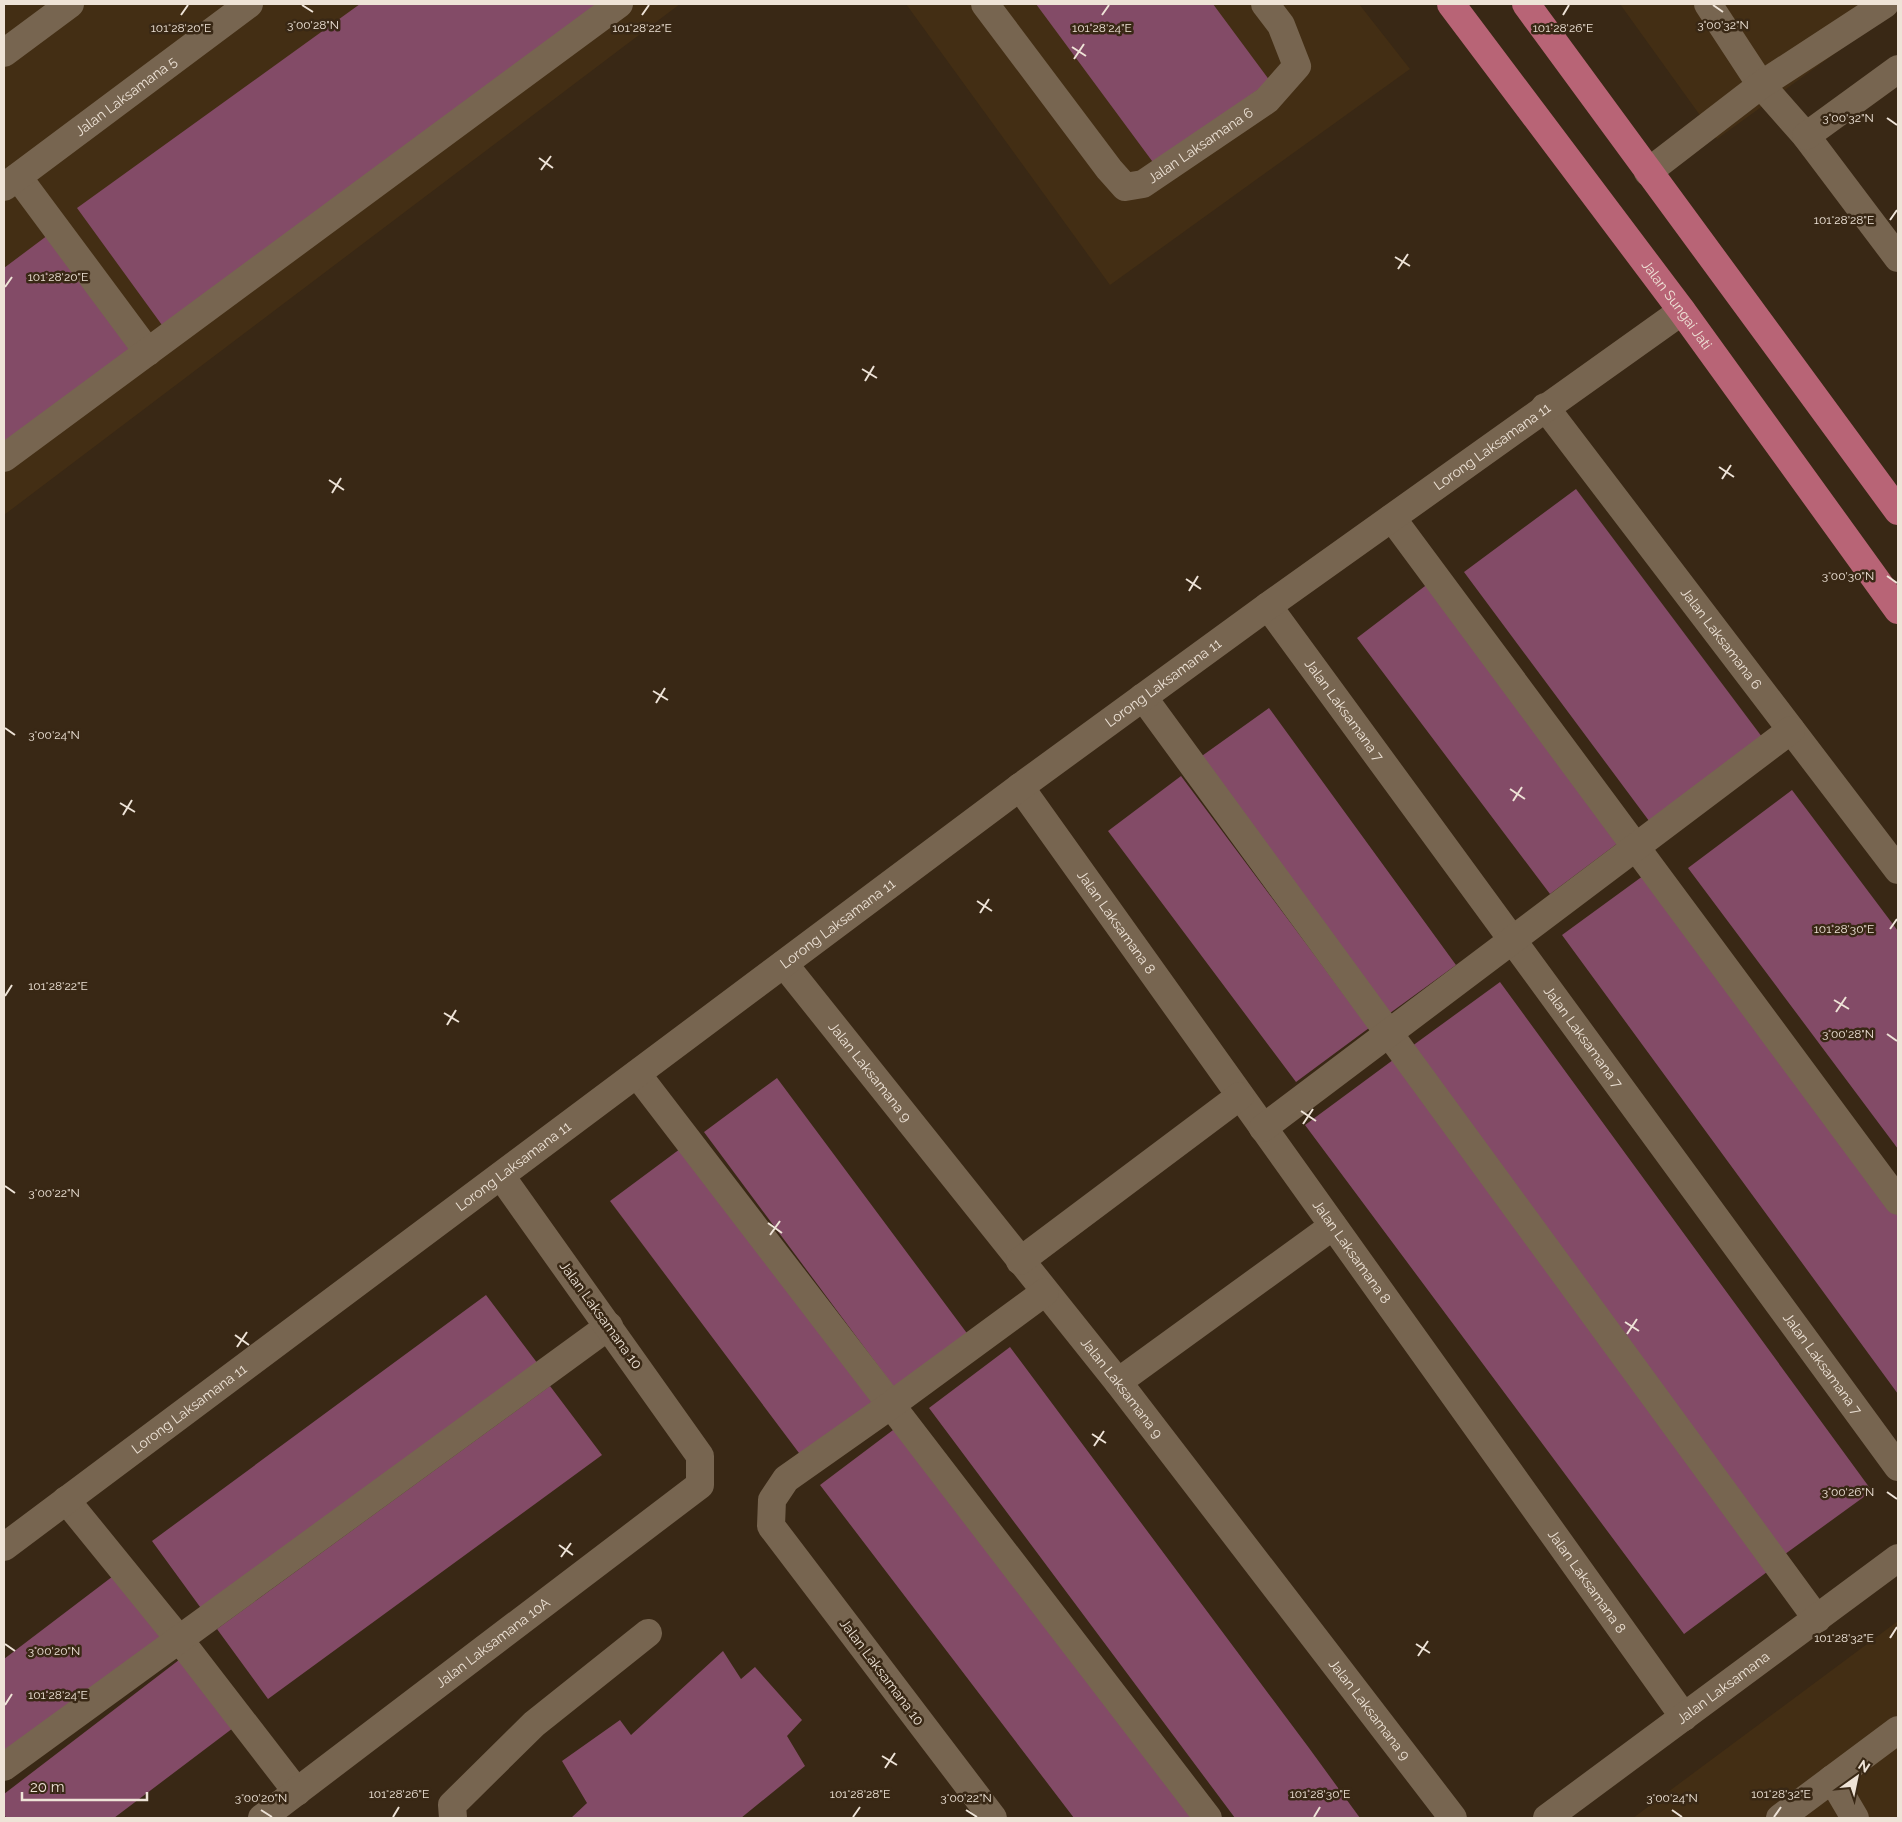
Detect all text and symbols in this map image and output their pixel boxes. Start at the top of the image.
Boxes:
text: 3°00'28"N [287,18,339,32]
text: 3°00'32"N [1697,18,1749,32]
text: 101°28'20"E [151,21,211,35]
text: 101°28'22"E [612,21,672,35]
text: 101°28'24"E [1072,21,1132,35]
text: 101°28'26"E [1533,21,1593,35]
street label: Jalan Laksamana 5 [72,53,180,139]
street label: Jalan Laksamana 6 [1145,104,1256,186]
text: 3°00'32"N [1822,111,1874,125]
text: 101°28'28"E [1814,213,1874,227]
street label: Jalan Sungai Jati [1639,257,1715,352]
text: 101°28'20"E [28,270,88,284]
street label: Lorong Laksamana 11 [1431,399,1553,493]
text: 3°00'30"N [1822,569,1874,583]
street label: Jalan Laksamana 6 [1678,584,1765,692]
street label: Lorong Laksamana 11 [1102,635,1224,730]
street label: Jalan Laksamana 7 [1302,656,1387,765]
text: 3°00'24"N [28,728,80,742]
street label: Jalan Laksamana 8 [1074,867,1159,977]
street label: Lorong Laksamana 11 [777,875,898,972]
text: 101°28'30"E [1814,922,1874,936]
text: 101°28'22"E [28,979,88,993]
street label: Jalan Laksamana 7 [1541,983,1626,1092]
street label: Jalan Laksamana 9 [825,1019,915,1125]
text: 3°00'28"N [1822,1027,1874,1041]
street label: Lorong Laksamana 11 [453,1118,574,1214]
text: 3°00'22"N [28,1186,80,1200]
street label: Jalan Laksamana 8 [1309,1197,1394,1307]
street label: Jalan Laksamana 10 [556,1258,646,1372]
street label: Jalan Laksamana 7 [1780,1310,1865,1418]
street label: Jalan Laksamana 9 [1078,1334,1166,1441]
street label: Lorong Laksamana 11 [128,1360,250,1457]
text: 3°00'26"N [1822,1485,1874,1499]
street label: Jalan Laksamana 8 [1545,1526,1629,1636]
street label: Jalan Laksamana 10A [433,1594,553,1691]
street label: Jalan Laksamana 10 [837,1615,927,1729]
text: 101°28'32"E [1814,1631,1874,1645]
text: 3°00'20"N [28,1644,80,1658]
street label: Jalan Laksamana [1673,1648,1773,1727]
street label: Jalan Laksamana 9 [1326,1656,1413,1763]
text: 101°28'24"E [28,1688,88,1702]
north arrow [1832,1752,1882,1802]
text: N [1855,1756,1873,1776]
scale bar [22,1770,148,1802]
text: 20 m [30,1778,65,1796]
text: 101°28'26"E [369,1787,429,1801]
text: 101°28'28"E [830,1787,890,1801]
text: 101°28'30"E [1290,1787,1350,1801]
text: 101°28'32"E [1751,1787,1811,1801]
text: 3°00'20"N [235,1791,287,1805]
text: 3°00'22"N [940,1791,992,1805]
text: 3°00'24"N [1646,1791,1698,1805]

